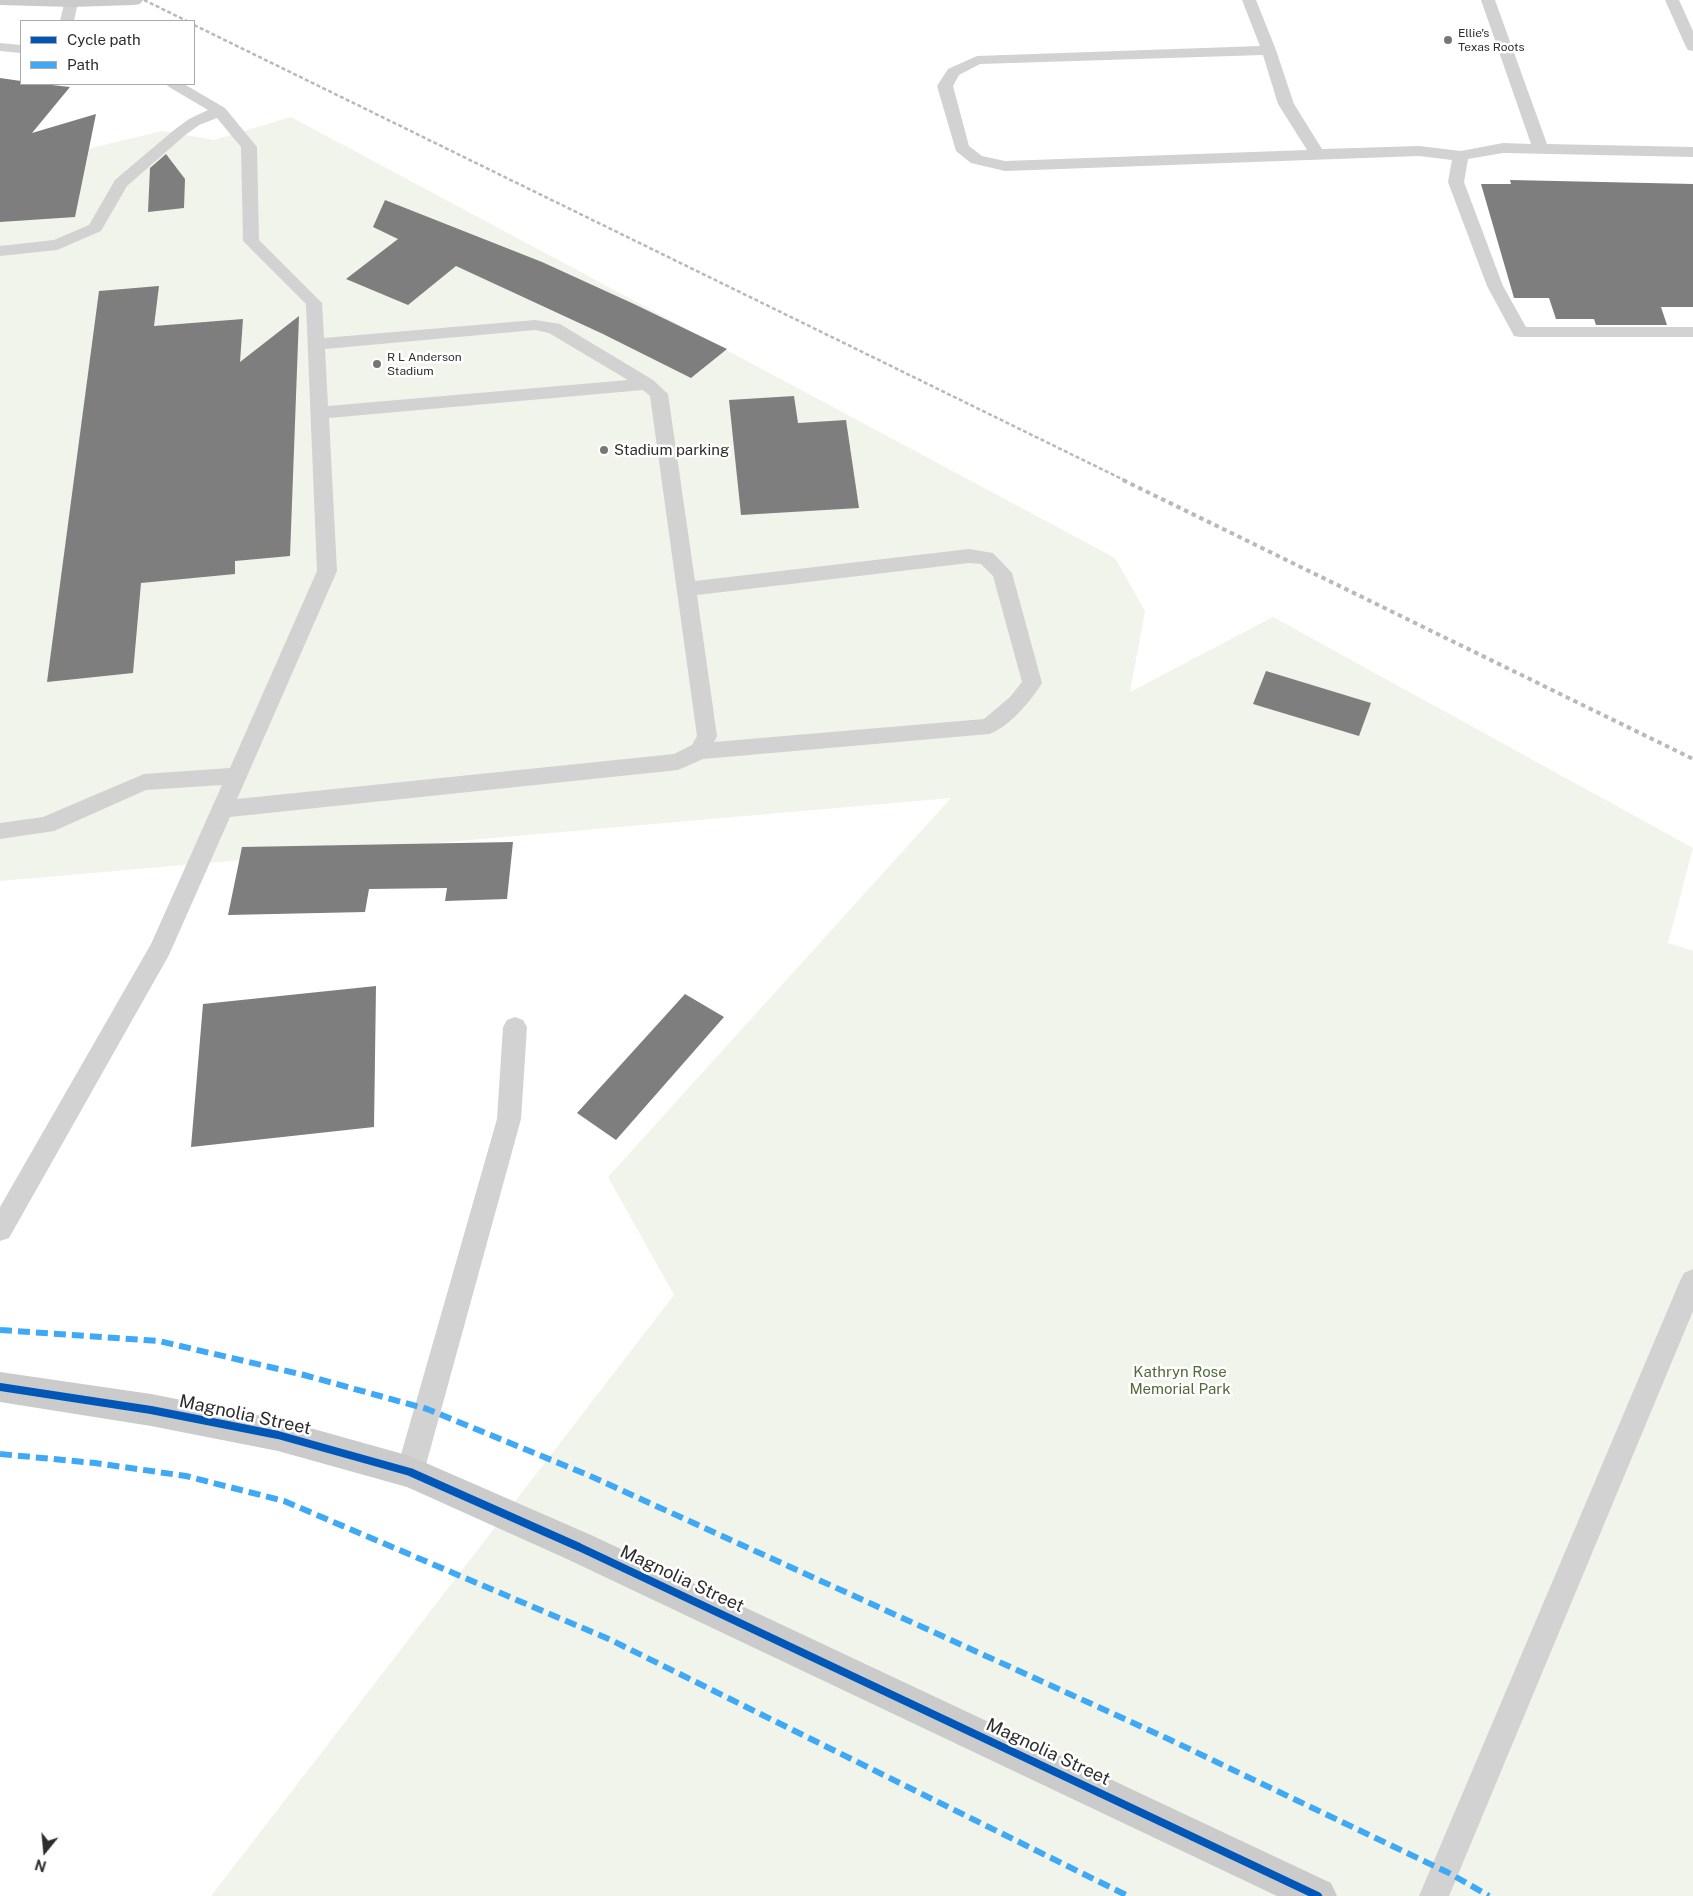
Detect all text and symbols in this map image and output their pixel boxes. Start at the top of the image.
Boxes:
legend [20,20,195,85]
place label: Ellie's Texas Roots [1458,26,1525,54]
text: Cycle path [67,31,141,48]
marker: Ellie's Texas Roots [1442,34,1454,46]
text: Path [67,56,99,73]
place label: R L Anderson Stadium [387,350,462,378]
marker: R L Anderson Stadium [371,358,383,370]
place label: Stadium parking [614,441,729,459]
marker: Stadium parking [598,444,610,456]
park label: Kathryn Rose Memorial Park [1129,1363,1231,1398]
street label: Magnolia Street [177,1390,313,1440]
street label: Magnolia Street [617,1541,747,1617]
street label: Magnolia Street [983,1714,1113,1790]
north arrow [20,1826,70,1876]
text: N [33,1856,48,1875]

